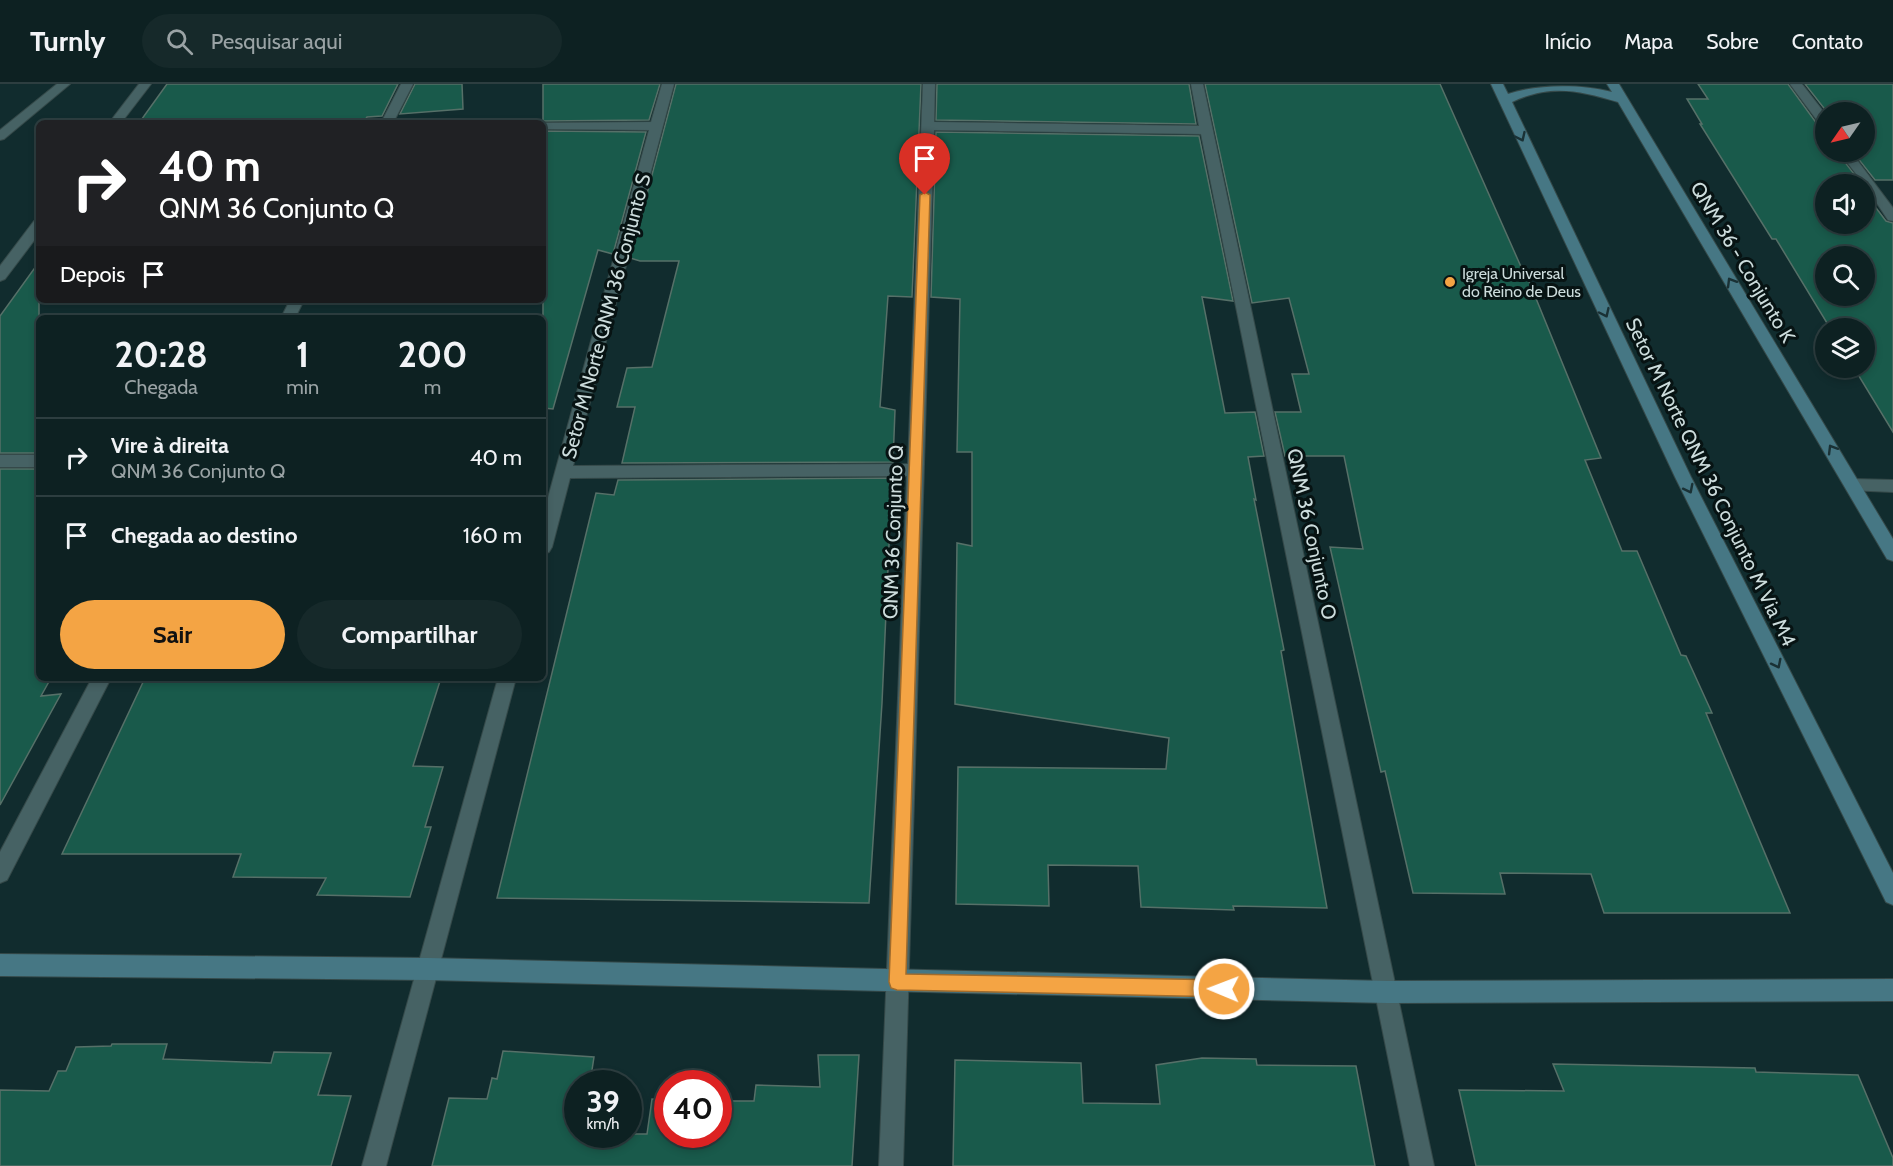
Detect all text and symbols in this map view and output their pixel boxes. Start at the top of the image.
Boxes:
search box [142,14,562,68]
text: Turnly [30,24,106,58]
icon: search [163,25,196,58]
text: Pesquisar aqui [211,28,342,55]
text: Início [1544,29,1591,54]
text: Mapa [1624,29,1673,54]
text: Sobre [1706,29,1759,54]
text: Contato [1792,29,1863,54]
north arrow [1815,102,1875,162]
map controls [1815,102,1875,378]
one-way arrow [1514,131,1526,142]
pin [899,133,950,195]
text: 40 m [159,140,261,192]
icon: arrive [908,142,941,175]
icon: right [60,144,138,222]
street label: Setor M Norte QNM 36 Conjunto S [556,170,656,461]
button: sound [1815,174,1875,234]
street label: QNM 36 - Conjunto K [1686,177,1801,347]
text: QNM 36 Conjunto Q [159,192,394,225]
button: search [1815,246,1875,306]
icon: arrive [137,258,170,291]
text: Depois [60,261,125,288]
place label: Igreja Universal do Reino de Deus [1462,264,1581,301]
marker: Igreja Universal do Reino de Deus [1443,275,1457,289]
one-way arrow [1726,278,1738,288]
one-way arrow [1598,307,1610,318]
street label: Setor M Norte QNM 36 Conjunto M Via M4 [1621,314,1801,651]
button: layers [1815,318,1875,378]
text: 20:28 [114,332,208,376]
text: 1 [296,332,309,376]
text: 200 [398,332,468,376]
text: Chegada [124,375,198,399]
text: min [286,375,319,399]
text: m [424,375,441,399]
text: Vire à direita [111,432,229,459]
icon: right [60,441,93,474]
text: 40 m [470,444,522,471]
street label: QNM 36 Conjunto Q [878,444,908,620]
one-way arrow [1827,445,1839,455]
street label: QNM 36 Conjunto O [1282,446,1342,622]
text: QNM 36 Conjunto Q [111,459,285,483]
one-way arrow [1682,483,1693,494]
icon: arrive [60,519,93,552]
text: Chegada ao destino [111,522,297,549]
text: 160 m [463,522,522,549]
button: Sair [60,600,285,669]
button: Compartilhar [297,600,522,669]
one-way arrow [1769,657,1781,668]
position arrow [1192,957,1256,1021]
speed limit sign: 40 [654,1070,732,1148]
text: 39 [586,1083,620,1120]
text: km/h [587,1115,619,1133]

